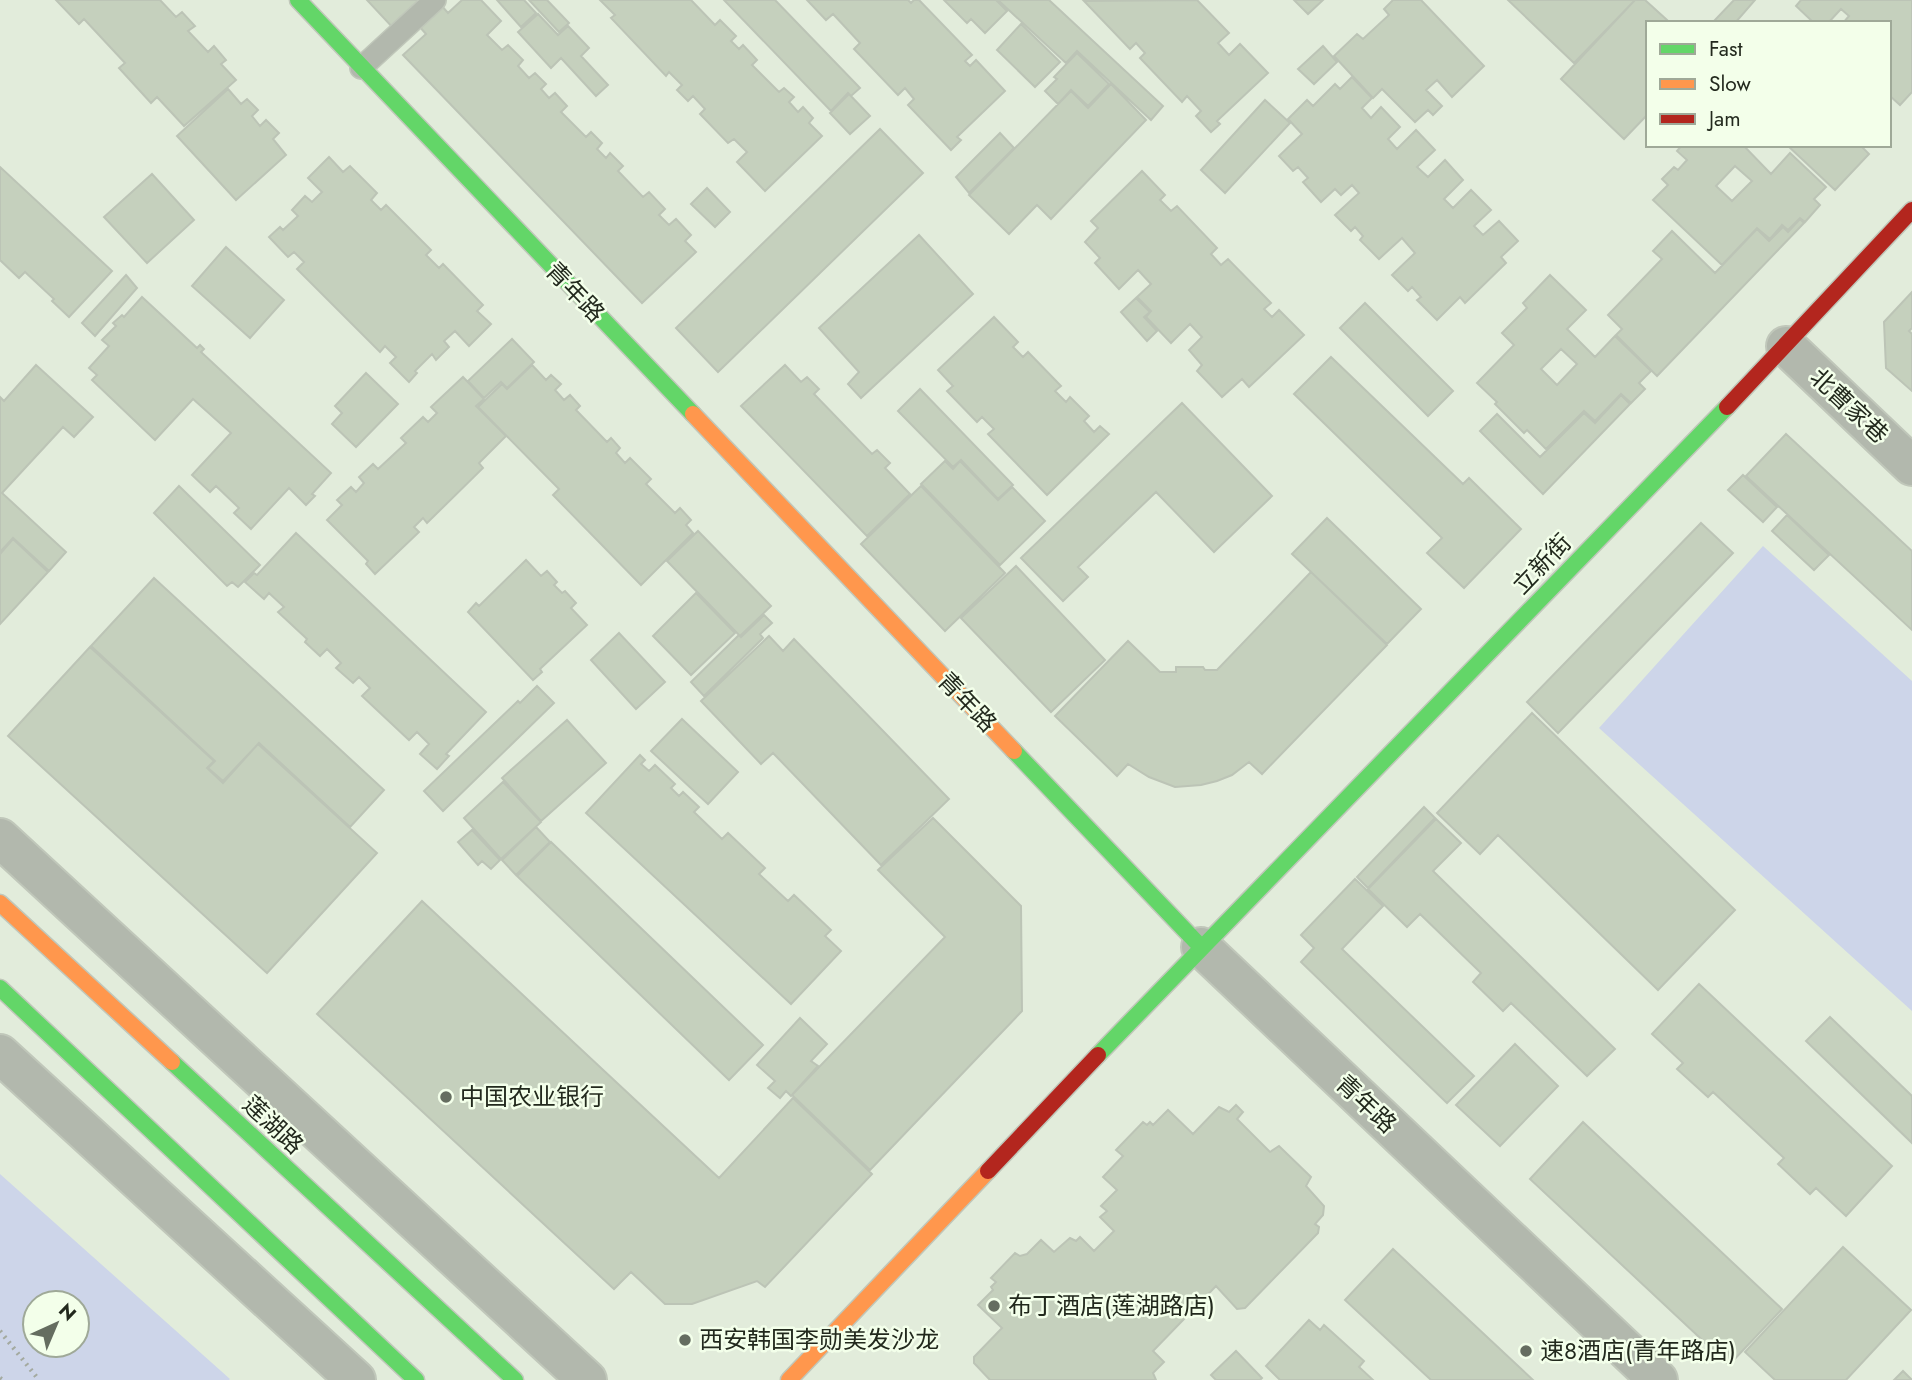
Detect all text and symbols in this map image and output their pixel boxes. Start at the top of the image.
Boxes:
legend [1646,21,1891,147]
text: Fast [1709,34,1742,64]
text: Slow [1709,69,1751,99]
text: Jam [1706,104,1741,134]
street label: 青年路 [538,254,613,330]
street label: 北曹家巷 [1802,360,1896,451]
street label: 立新街 [1504,526,1579,602]
street label: 青年路 [930,664,1005,740]
street label: 青年路 [1328,1066,1405,1141]
place label: 中国农业银行 [460,1079,604,1114]
street label: 莲湖路 [235,1087,312,1162]
marker: 中国农业银行 [438,1089,454,1105]
place label: 布丁酒店(莲湖路店) [1008,1288,1215,1323]
north arrow [21,1289,91,1359]
text: N [53,1297,82,1327]
marker: 布丁酒店(莲湖路店) [986,1298,1002,1314]
place label: 西安韩国李勋美发沙龙 [699,1322,939,1357]
marker: 西安韩国李勋美发沙龙 [677,1332,693,1348]
place label: 速8酒店(青年路店) [1540,1333,1736,1368]
marker: 速8酒店(青年路店) [1518,1343,1534,1359]

